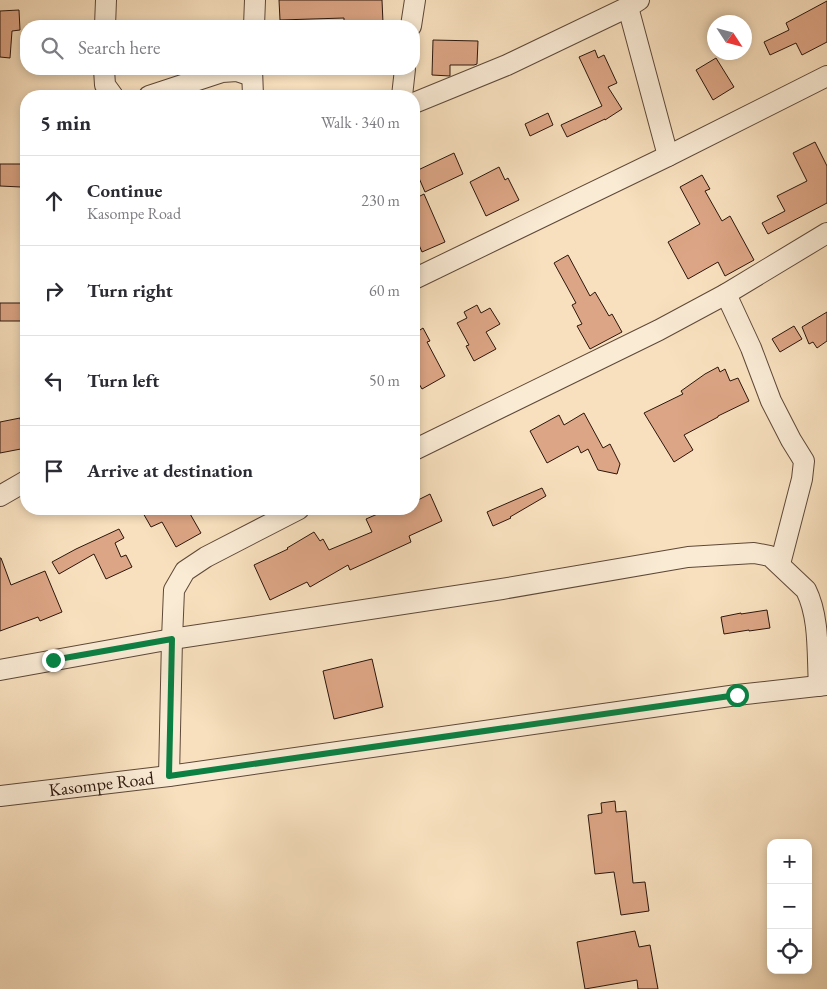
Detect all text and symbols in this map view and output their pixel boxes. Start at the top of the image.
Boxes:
north arrow [707,15,752,60]
search box [20,20,420,75]
icon: search [38,34,66,62]
text: Search here [78,35,160,60]
text: 5 min [40,109,91,136]
text: Walk · 340 m [321,112,400,133]
text: Continue [87,178,162,203]
icon: ahead [40,187,68,215]
text: 230 m [361,190,400,211]
text: Kasompe Road [87,203,181,224]
icon: right [40,277,68,305]
text: Turn right [87,278,173,303]
text: 60 m [369,280,400,301]
icon: left [40,367,68,395]
text: Turn left [87,368,159,393]
text: 50 m [369,370,400,391]
icon: arrive [40,457,68,485]
text: Arrive at destination [87,458,253,483]
route end [42,649,65,672]
route start [726,684,749,707]
street label: Kasompe Road [47,766,156,801]
map controls [767,839,812,974]
button: + [767,839,812,884]
button: − [767,884,812,929]
button: locate [767,929,812,974]

